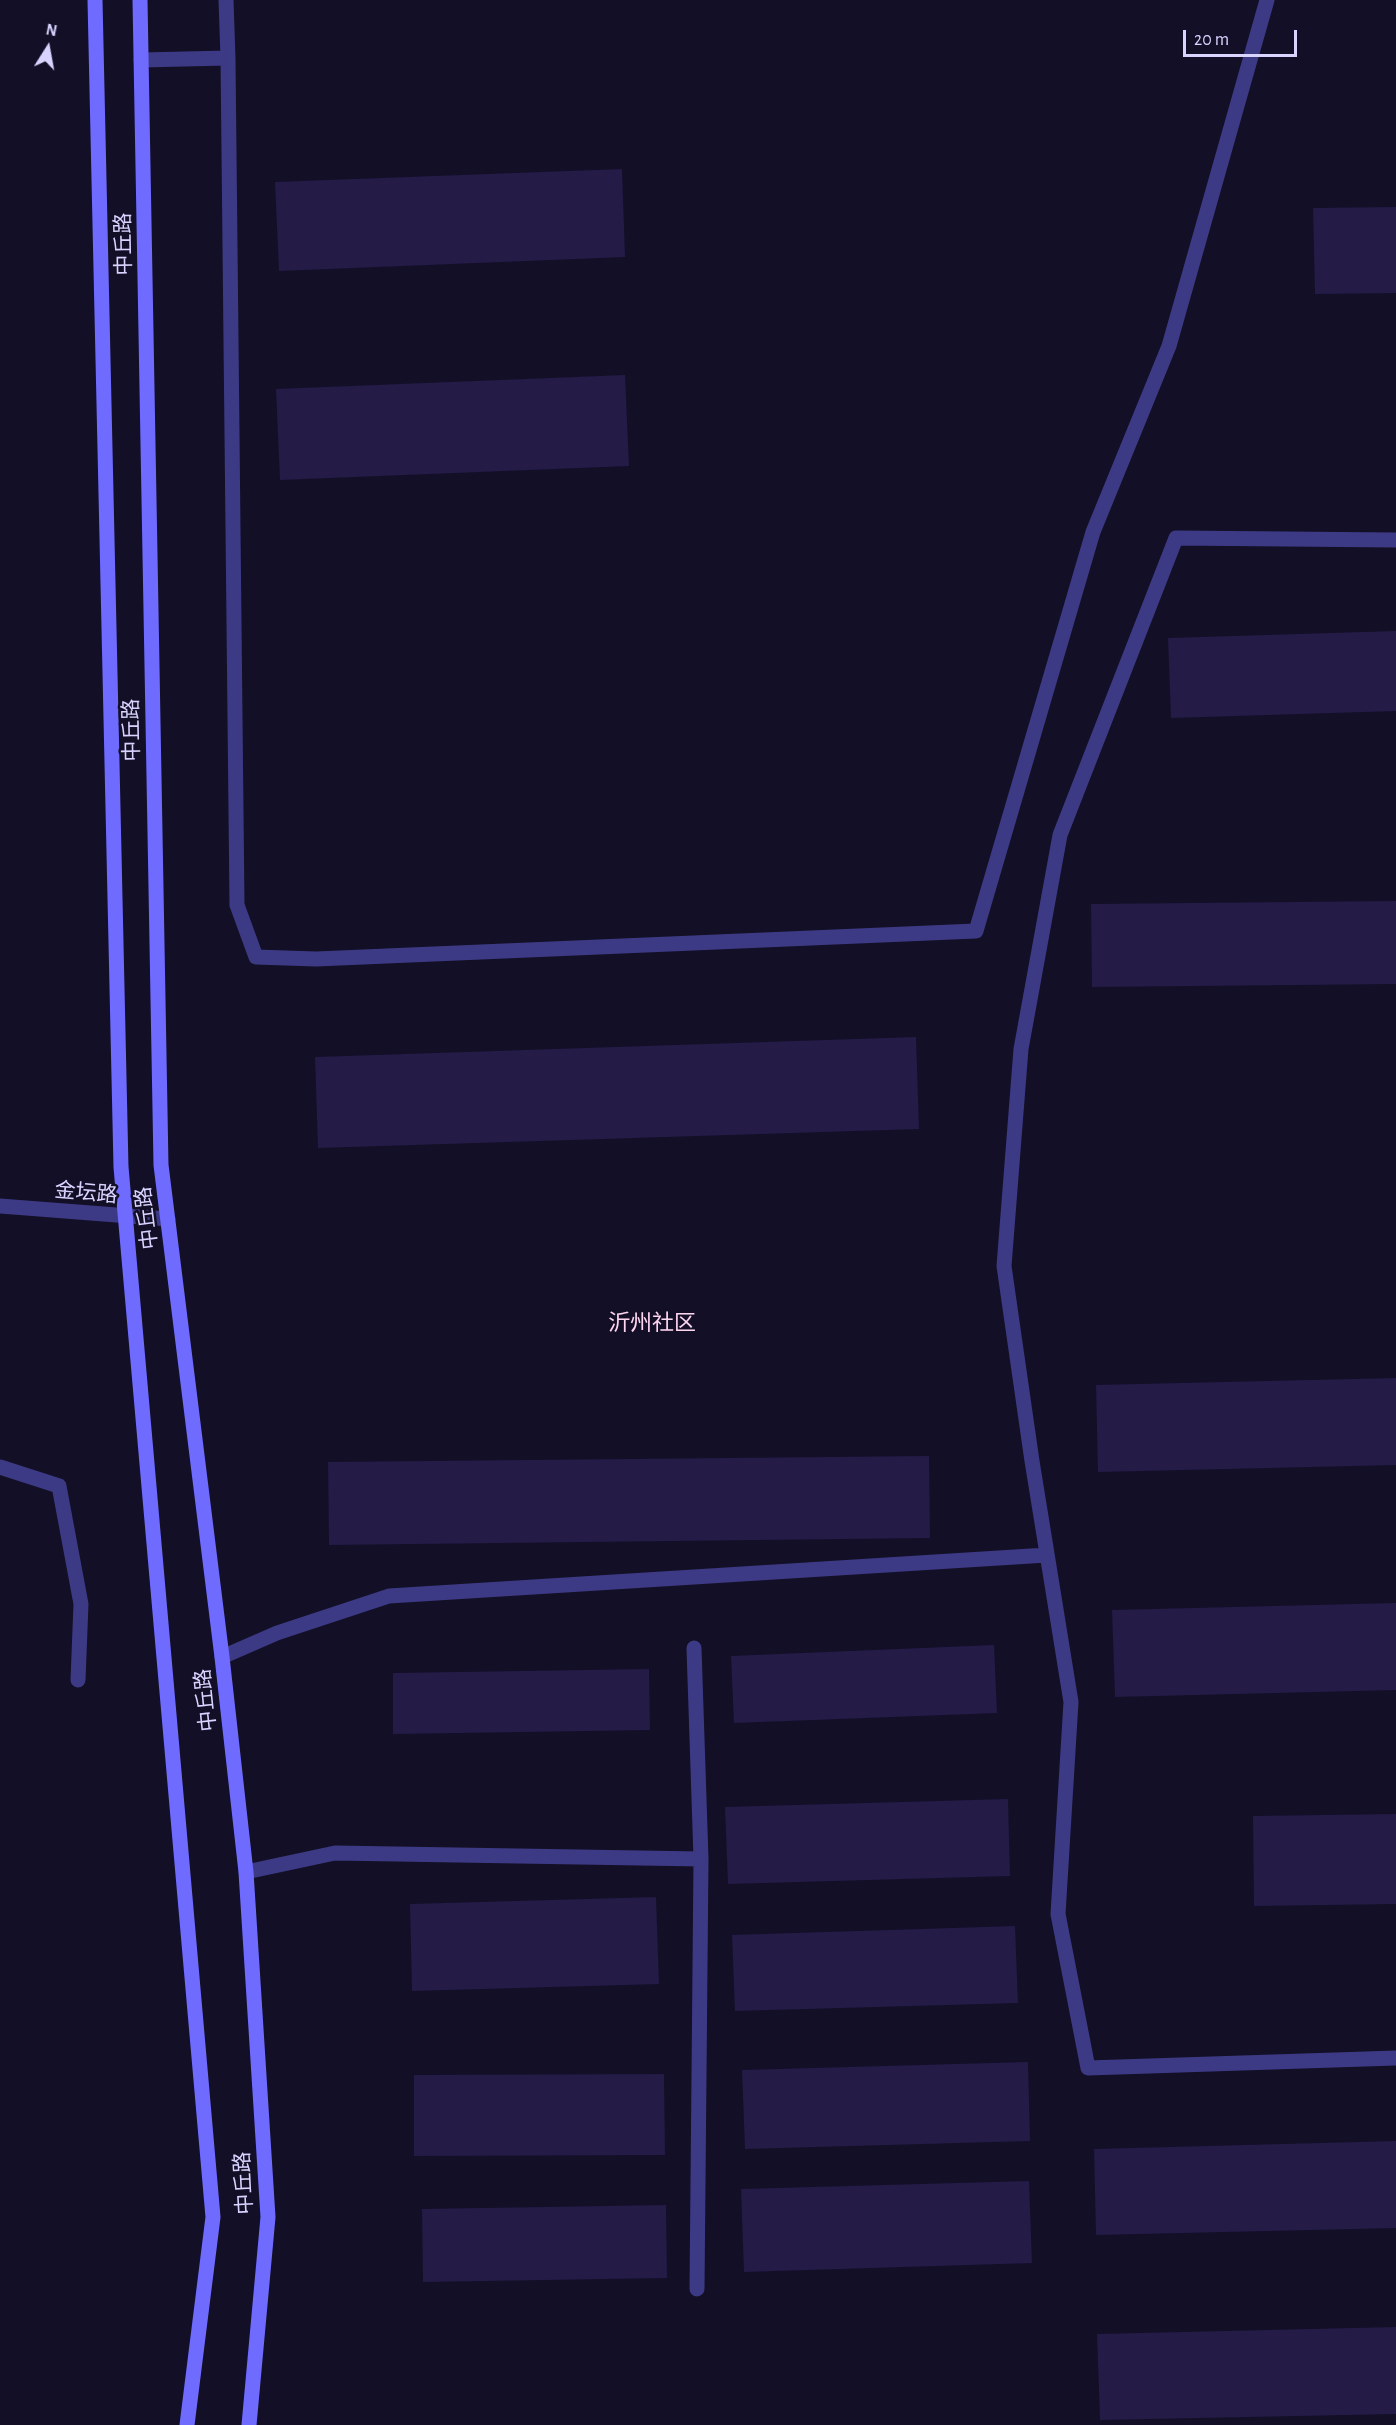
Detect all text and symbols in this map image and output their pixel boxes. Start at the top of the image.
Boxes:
north arrow [18,18,78,78]
scale bar [1186,18,1300,56]
text: N [44,21,58,39]
text: 20 m [1194,31,1229,49]
street label: 中丘路 [111,212,137,276]
street label: 中丘路 [119,698,145,762]
street label: 金坛路 [54,1178,118,1208]
street label: 中丘路 [131,1185,163,1251]
district label: 沂州社区 [608,1310,696,1336]
street label: 中丘路 [190,1667,222,1733]
street label: 中丘路 [230,2151,258,2215]

